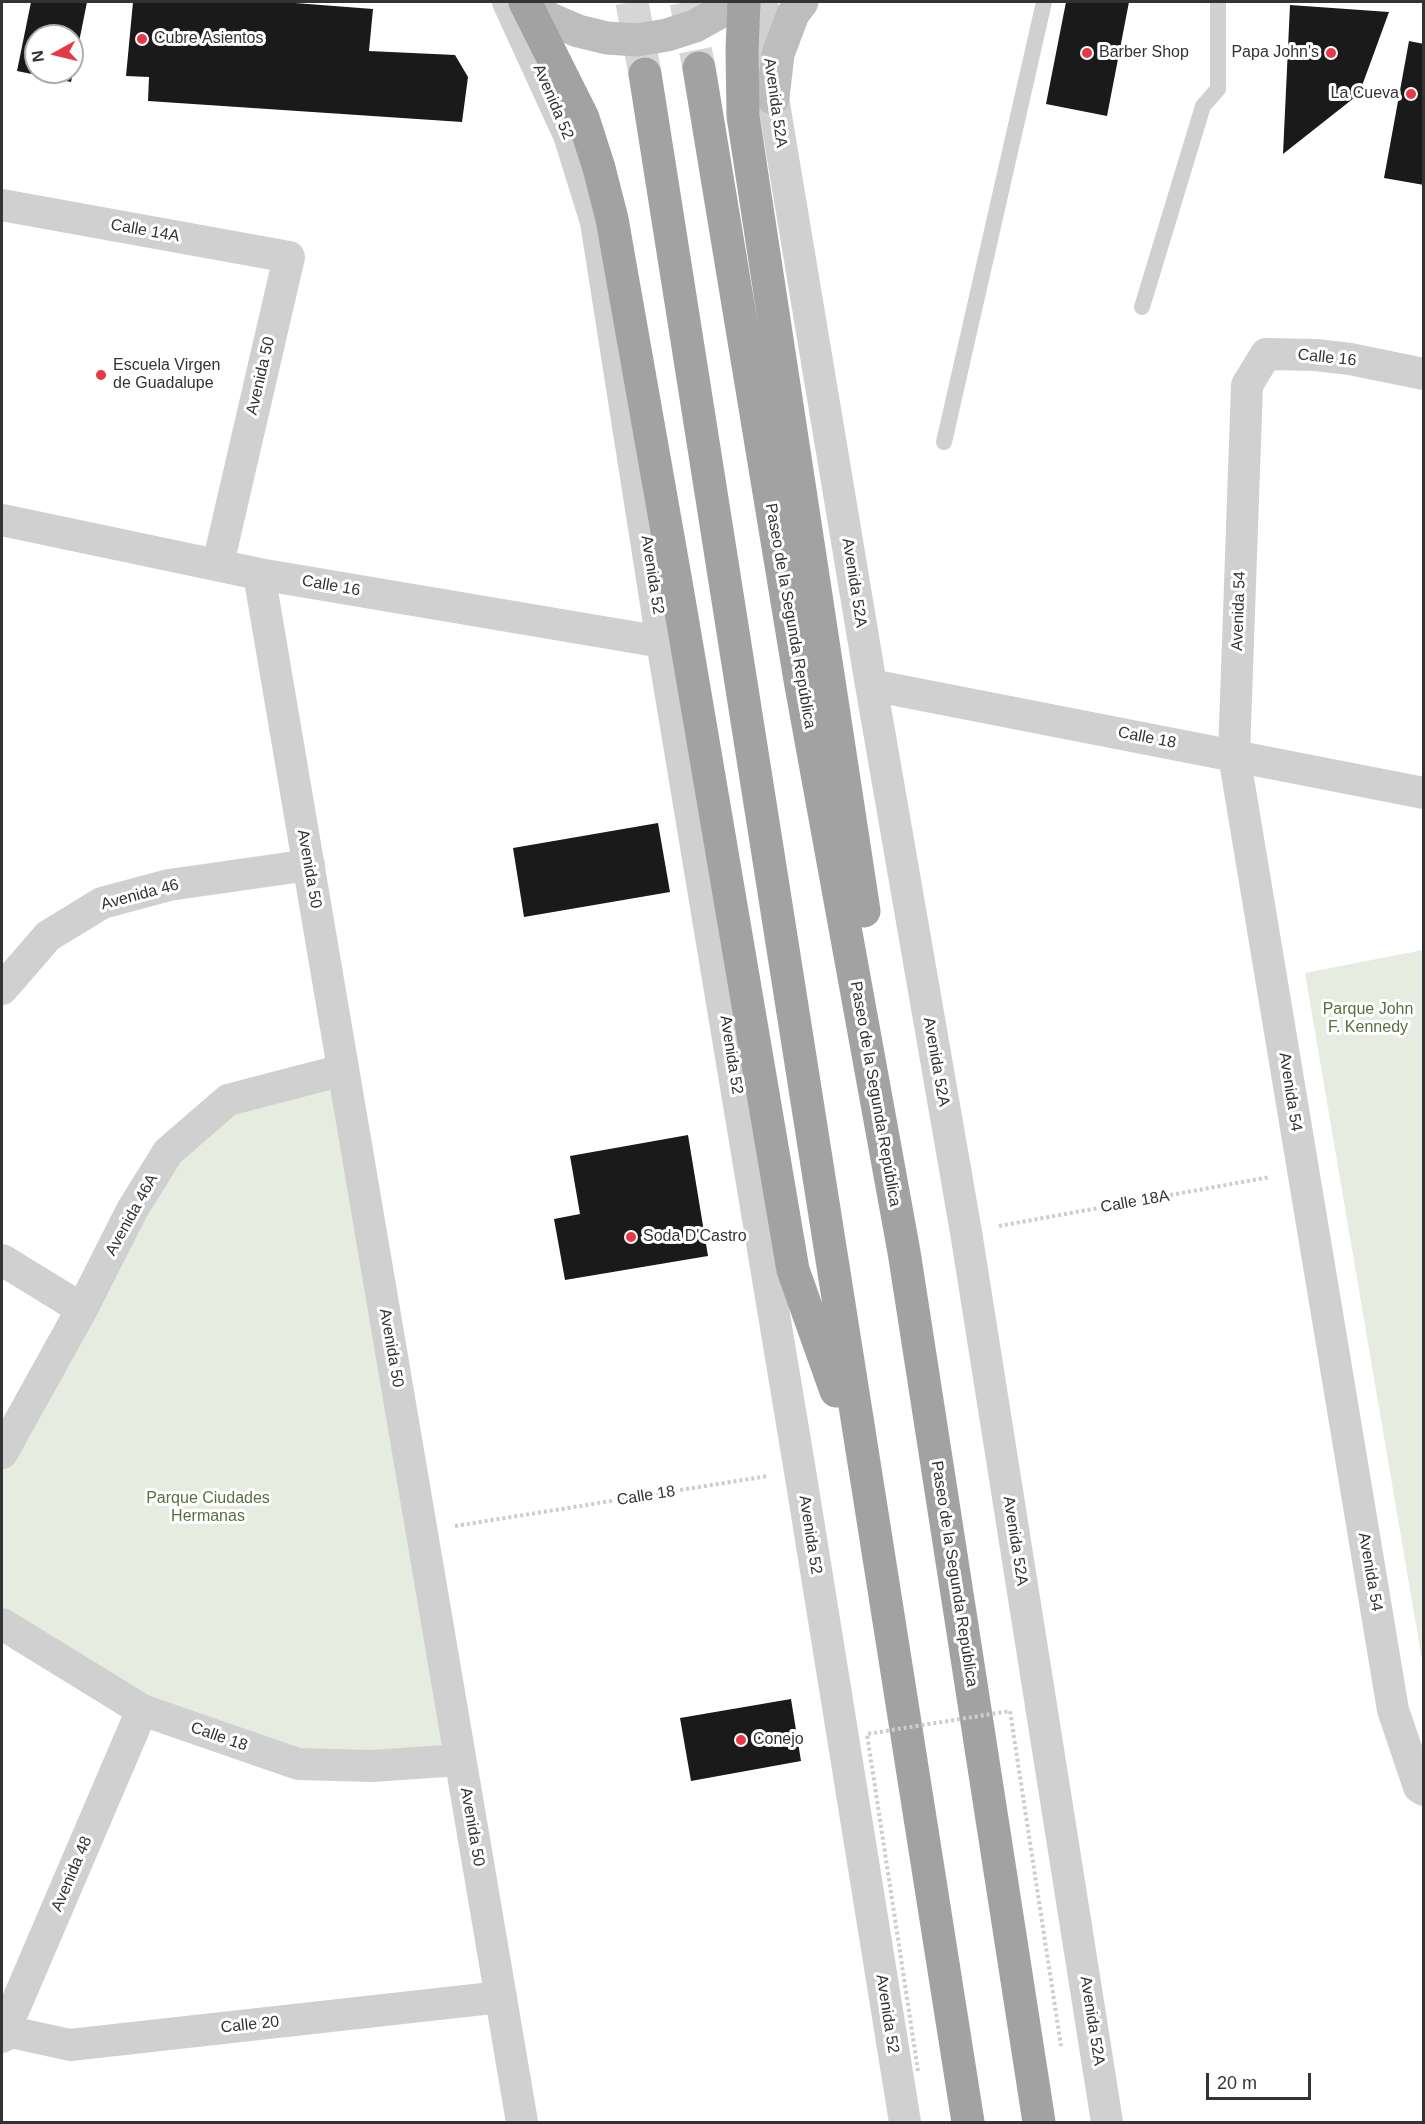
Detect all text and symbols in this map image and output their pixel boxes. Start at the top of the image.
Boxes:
north arrow [24,24,84,84]
place label: Cubre Asientos [154,29,263,49]
marker: Cubre Asientos [135,32,149,46]
place label: Barber Shop [1099,43,1189,63]
place label: Papa John's [1231,43,1319,63]
marker: Barber Shop [1080,46,1094,60]
marker: Papa John's [1324,46,1338,60]
text: N [28,49,47,63]
street label: Avenida 52A [759,57,791,149]
street label: Avenida 52 [529,62,577,142]
place label: La Cueva [1331,84,1399,104]
marker: La Cueva [1404,87,1418,101]
street label: Calle 14A [109,216,181,246]
street label: Avenida 50 [243,335,279,417]
street label: Calle 16 [1297,345,1357,371]
place label: Escuela Virgen de Guadalupe [113,356,220,394]
marker: Escuela Virgen de Guadalupe [94,368,108,382]
street label: Paseo de la Segunda República [761,502,819,730]
street label: Avenida 52 [636,534,668,616]
street label: Avenida 52A [837,537,871,629]
street label: Calle 16 [300,571,362,601]
street label: Avenida 54 [1228,571,1250,651]
street label: Calle 18 [1116,723,1178,753]
street label: Avenida 50 [293,828,325,910]
street label: Avenida 46 [99,875,181,915]
street label: Paseo de la Segunda República [846,980,904,1208]
park label: Parque John F. Kennedy [1323,1000,1413,1038]
street label: Avenida 52 [715,1014,747,1096]
street label: Avenida 52A [919,1016,953,1108]
street label: Avenida 54 [1274,1051,1306,1133]
street label: Avenida 46A [102,1171,162,1259]
street label: Calle 18A [1099,1187,1171,1217]
place label: Soda D'Castro [643,1227,747,1247]
marker: Soda D'Castro [624,1230,638,1244]
street label: Avenida 50 [375,1307,407,1389]
street label: Paseo de la Segunda República [927,1460,981,1688]
street label: Calle 18 [616,1482,676,1510]
park label: Parque Ciudades Hermanas [146,1489,270,1527]
street label: Avenida 52 [794,1494,826,1576]
street label: Avenida 52A [998,1495,1032,1587]
street label: Avenida 54 [1354,1531,1386,1613]
street label: Calle 18 [188,1718,250,1756]
place label: Conejo [753,1730,804,1750]
marker: Conejo [734,1733,748,1747]
street label: Avenida 50 [456,1786,488,1868]
street label: Avenida 48 [48,1834,96,1914]
street label: Avenida 52 [871,1973,903,2055]
street label: Avenida 52A [1075,1975,1109,2067]
street label: Calle 20 [220,2012,280,2038]
scale bar [1209,2061,1314,2099]
text: 20 m [1217,2073,1257,2093]

